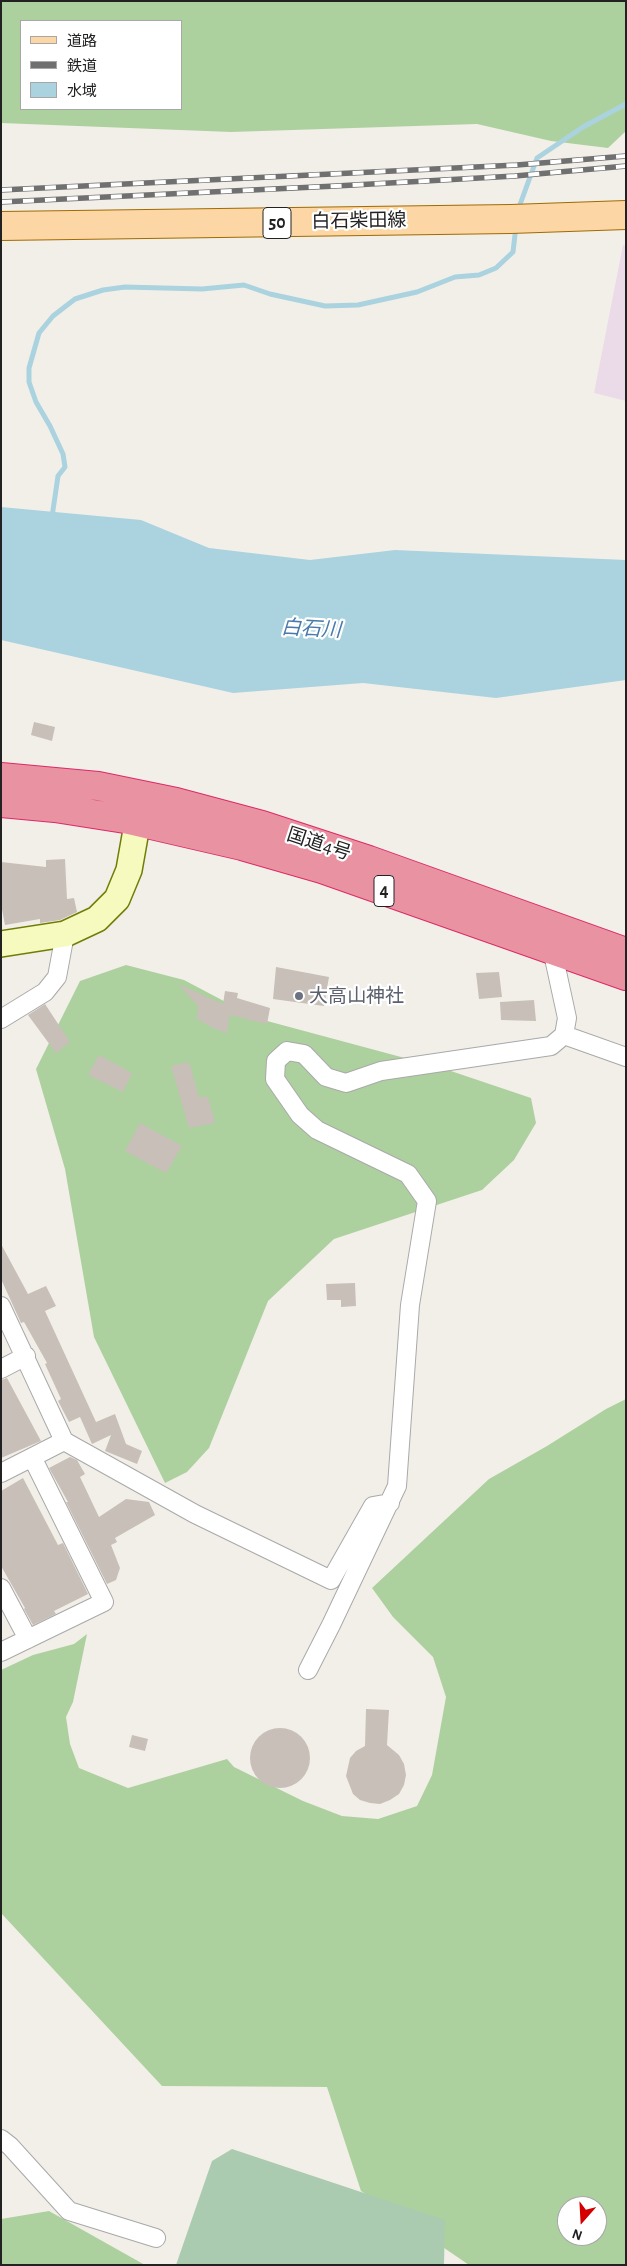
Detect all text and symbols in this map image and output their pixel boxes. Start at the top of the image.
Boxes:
legend [20,20,182,110]
text: 道路 [67,34,97,49]
text: 鉄道 [67,59,97,74]
text: 水域 [67,84,97,99]
road number: 50 [263,208,291,238]
street label: 白石柴田線 [311,209,407,233]
water label: 白石川 [280,615,342,643]
street label: 国道4号 [284,823,354,865]
road number: 4 [374,876,394,906]
place label: 大高山神社 [309,985,404,1007]
marker: 大高山神社 [293,990,305,1002]
north arrow [557,2196,607,2246]
text: N [571,2226,584,2242]

